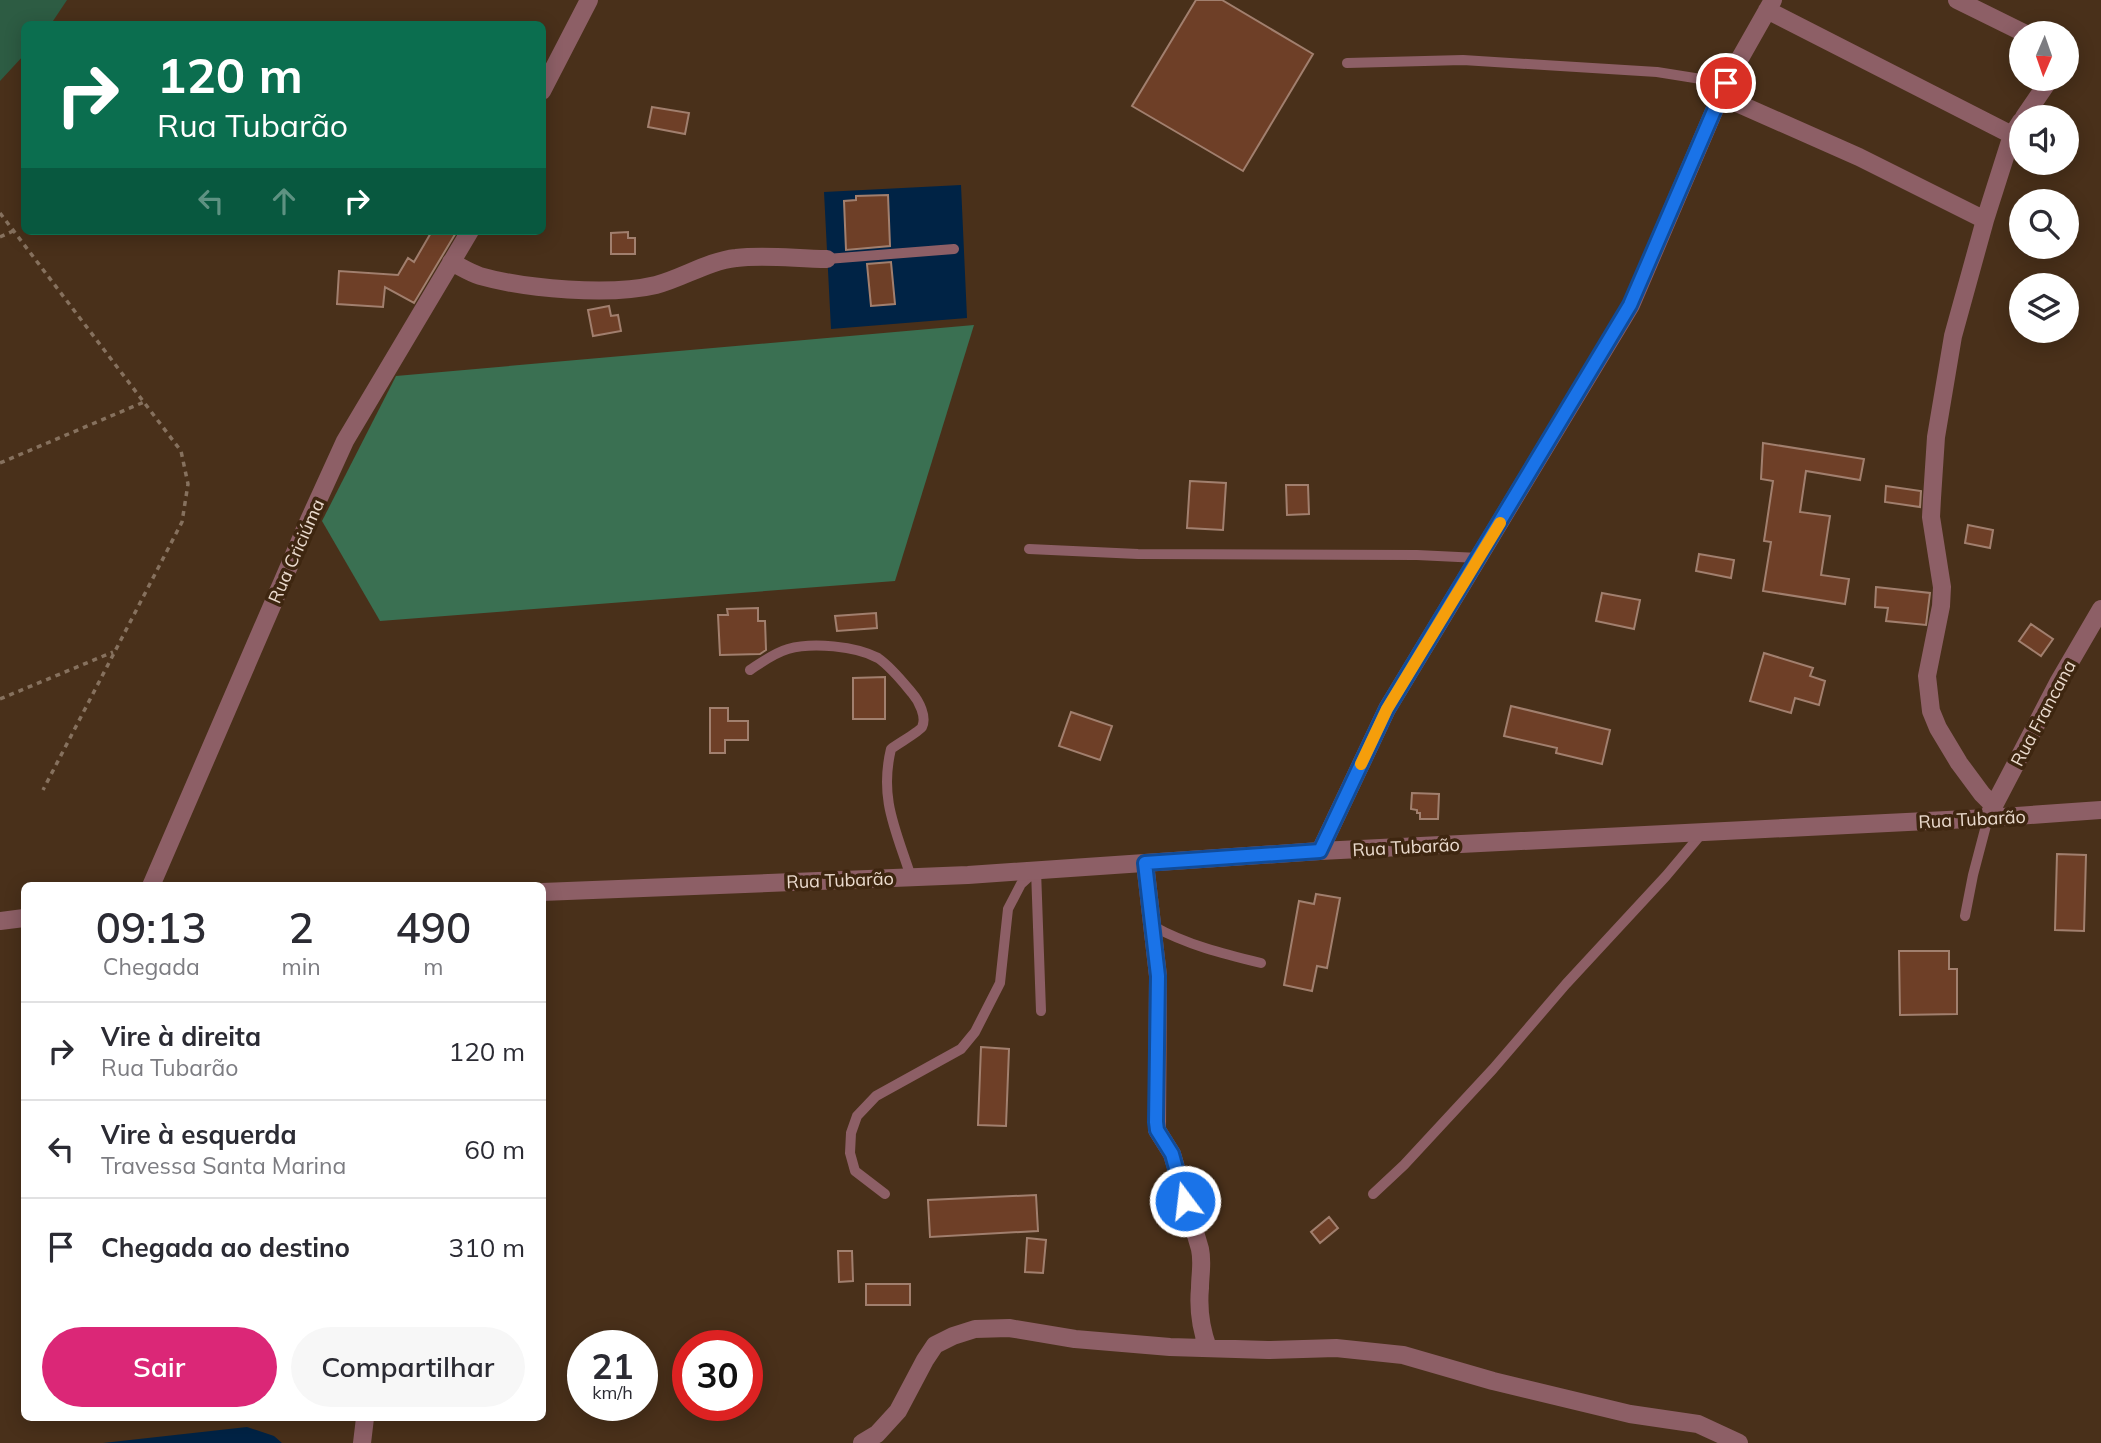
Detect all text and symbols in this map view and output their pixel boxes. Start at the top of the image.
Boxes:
north arrow [2009,21,2079,91]
map controls [2009,21,2079,343]
text: 120 m [157,44,303,105]
icon: right [42,49,133,140]
pin [1696,53,1756,113]
icon: arrive [1707,64,1745,102]
text: Rua Tubarão [157,105,348,145]
button: sound [2009,105,2079,175]
icon: left [192,182,230,220]
icon: ahead [265,182,303,220]
icon: right [338,182,376,220]
button: search [2009,189,2079,259]
button: layers [2009,273,2079,343]
street label: Rua Criciúma [263,495,329,607]
street label: Rua Francana [2005,656,2081,770]
street label: Rua Tubarão [1918,805,2026,833]
street label: Rua Tubarão [1352,833,1460,861]
street label: Rua Tubarão [786,867,894,893]
text: 09:13 [96,901,207,954]
text: 2 [288,901,314,954]
text: 490 [396,901,471,954]
text: Chegada [103,952,200,981]
text: min [281,952,321,981]
text: m [423,952,443,981]
text: Vire à direita [101,1020,261,1053]
icon: right [42,1032,80,1070]
text: 120 m [449,1035,525,1068]
text: Rua Tubarão [101,1053,238,1082]
text: Vire à esquerda [101,1118,297,1151]
icon: left [42,1130,80,1168]
text: 60 m [464,1133,525,1166]
text: Travessa Santa Marina [101,1151,346,1180]
position arrow [1148,1164,1222,1238]
icon: arrive [42,1228,80,1266]
text: Chegada ao destino [101,1231,350,1264]
text: 310 m [449,1231,525,1264]
button: Sair [42,1327,277,1407]
button: Compartilhar [291,1327,525,1407]
speed limit sign: 30 [672,1330,763,1421]
text: 21 [591,1344,634,1388]
text: km/h [592,1381,633,1404]

